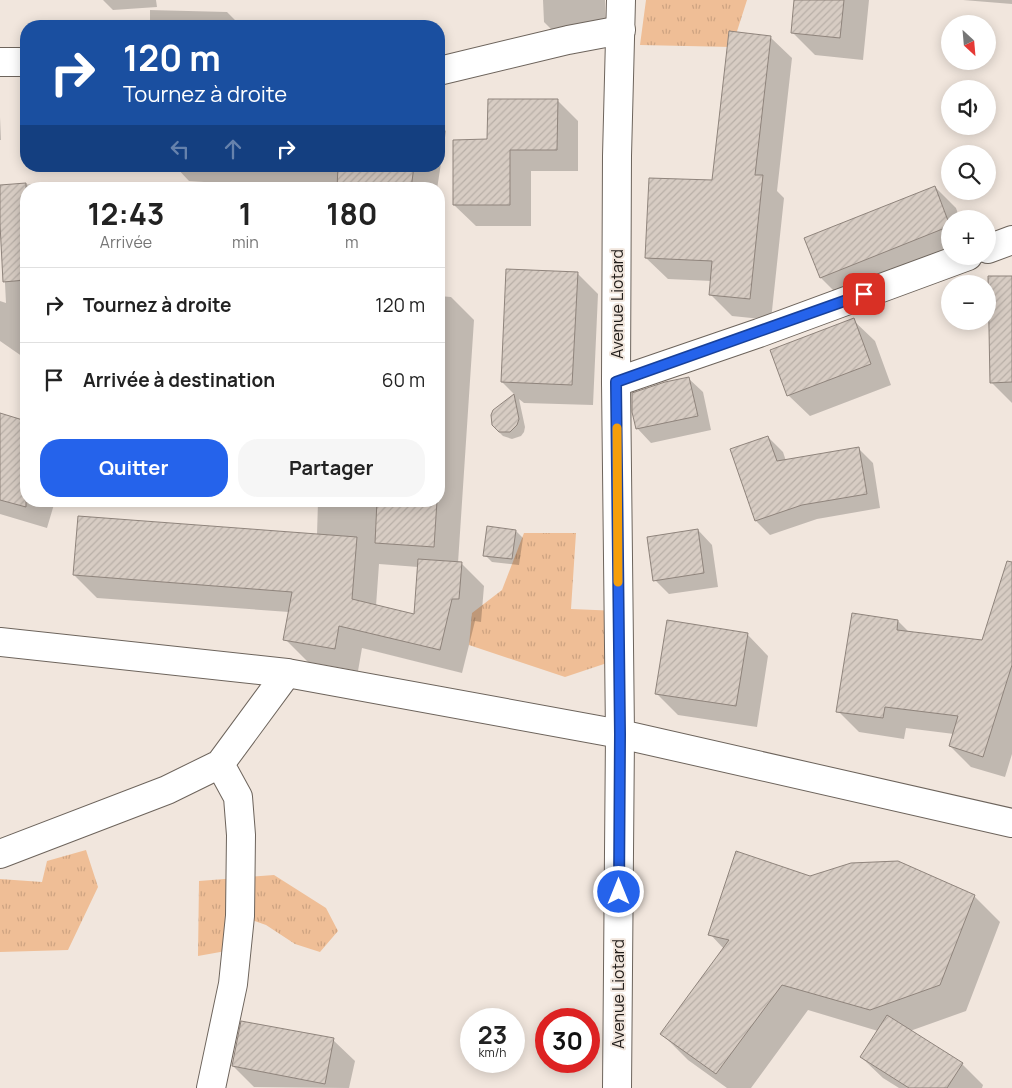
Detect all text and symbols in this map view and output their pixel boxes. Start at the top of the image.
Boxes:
north arrow [941,15,996,70]
map controls [941,15,996,330]
text: 120 m [123,34,221,82]
icon: right [40,40,105,105]
text: Tournez à droite [123,79,287,109]
button: sound [941,80,996,135]
icon: left [166,135,194,163]
icon: ahead [219,135,247,163]
icon: right [272,135,300,163]
button: search [941,145,996,200]
text: 12:43 [87,193,164,234]
text: 1 [239,193,252,234]
text: 180 [326,193,378,234]
button: + [941,210,996,265]
text: Arrivée [100,231,152,253]
text: min [232,231,259,253]
text: m [345,231,359,253]
street label: Avenue Liotard [606,249,628,359]
pin [843,273,885,315]
button: − [941,275,996,330]
icon: arrive [850,280,878,308]
icon: right [40,291,68,319]
text: Tournez à droite [83,292,231,318]
text: 120 m [375,292,425,318]
icon: arrive [40,366,68,394]
text: Arrivée à destination [83,367,275,393]
text: 60 m [382,367,425,393]
button: Quitter [40,439,228,497]
button: Partager [238,439,425,497]
position arrow [592,865,644,917]
street label: Avenue Liotard [607,939,629,1049]
speed limit sign: 30 [535,1008,600,1073]
text: 23 [478,1017,507,1052]
text: km/h [479,1044,506,1061]

